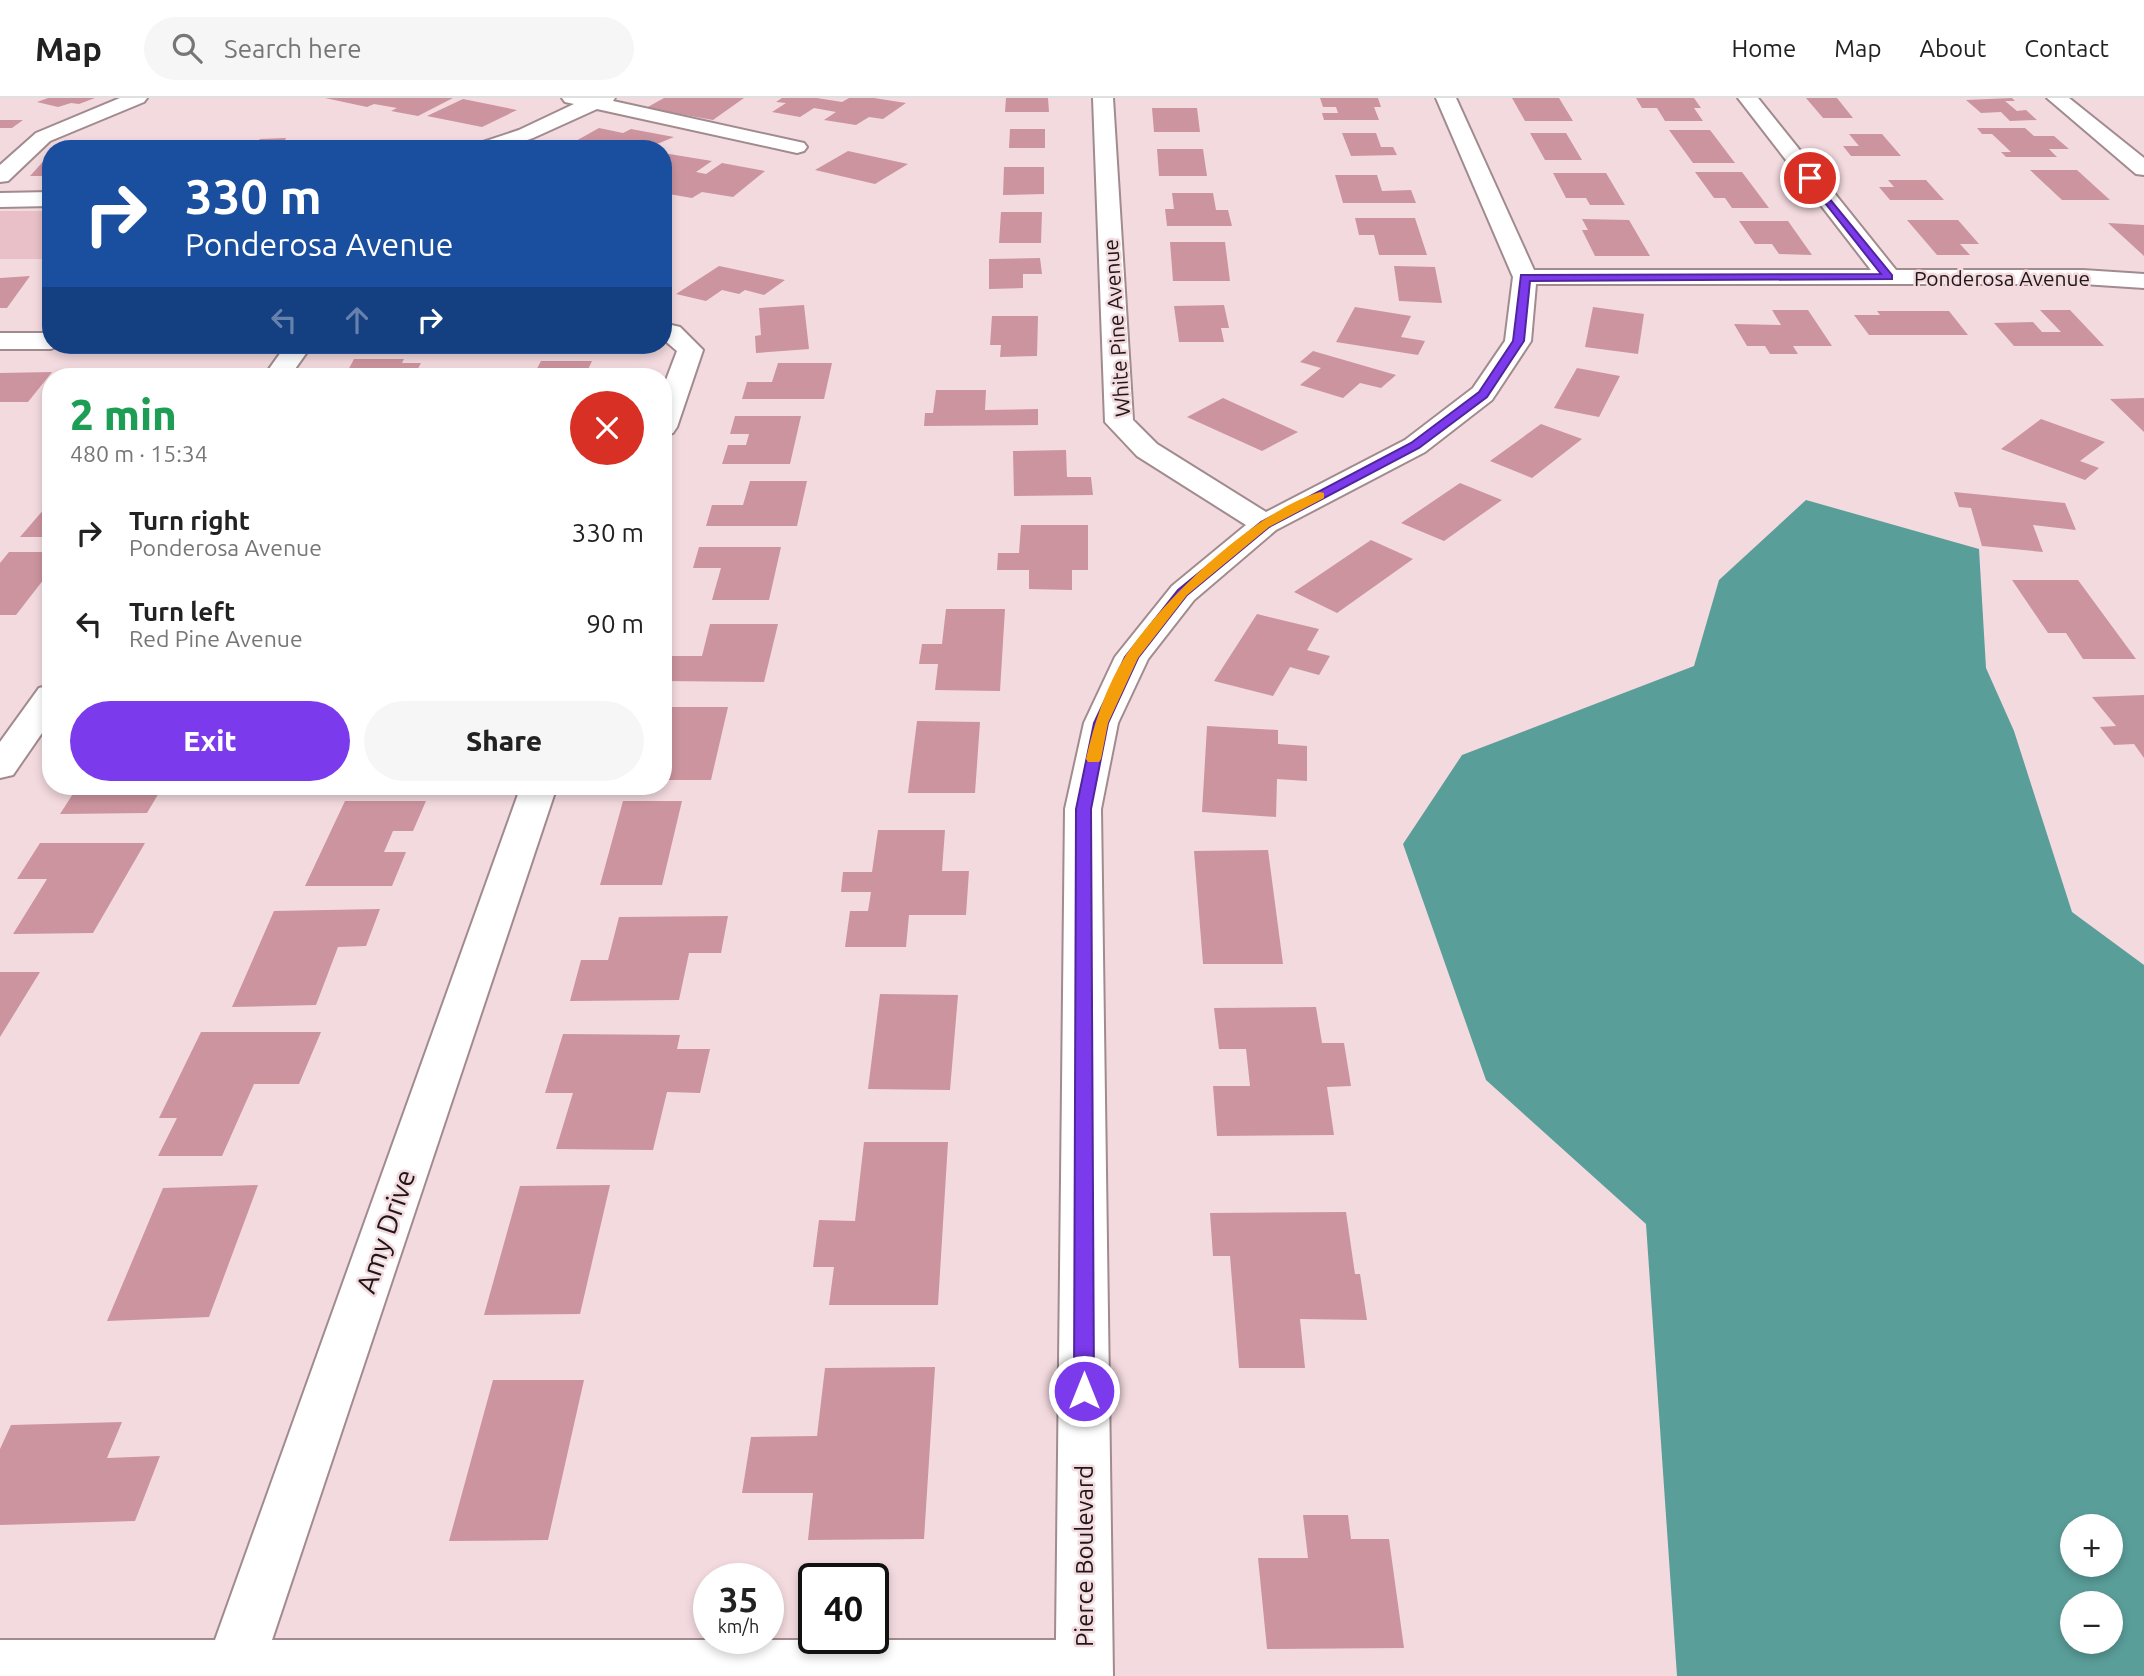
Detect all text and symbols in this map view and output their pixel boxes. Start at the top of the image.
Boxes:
search box [144,17,634,80]
icon: search [168,29,206,67]
text: Map [35,30,102,67]
text: Search here [224,34,362,63]
text: Home [1731,35,1796,62]
text: Map [1834,35,1881,62]
text: About [1919,35,1986,62]
text: Contact [2024,35,2109,62]
pin [1780,148,1840,208]
icon: arrive [1791,159,1829,197]
icon: right [70,168,161,259]
text: 330 m [185,168,322,223]
text: Ponderosa Avenue [185,226,453,262]
street label: White Pine Avenue [1098,238,1134,418]
street label: Ponderosa Avenue [1914,266,2090,290]
icon: left [265,301,303,339]
icon: ahead [338,301,376,339]
icon: right [411,301,449,339]
text: 2 min [70,391,177,438]
button: close [570,391,644,465]
text: 480 m · 15:34 [70,441,208,466]
text: Turn right [129,506,250,535]
icon: right [70,514,108,552]
text: 330 m [572,518,644,547]
text: Ponderosa Avenue [129,535,322,560]
text: Turn left [129,597,235,626]
icon: left [70,605,108,643]
text: 90 m [586,609,644,638]
text: Red Pine Avenue [129,626,303,651]
button: Exit [70,701,350,781]
button: Share [364,701,644,781]
street label: Amy Drive [349,1165,421,1297]
position arrow [1047,1354,1121,1428]
street label: Pierce Boulevard [1071,1465,1098,1647]
map controls [2060,1514,2123,1654]
button: + [2060,1514,2123,1577]
speed limit sign: 40 [798,1563,889,1654]
text: 35 [719,1579,758,1619]
button: − [2060,1591,2123,1654]
text: km/h [718,1616,759,1636]

